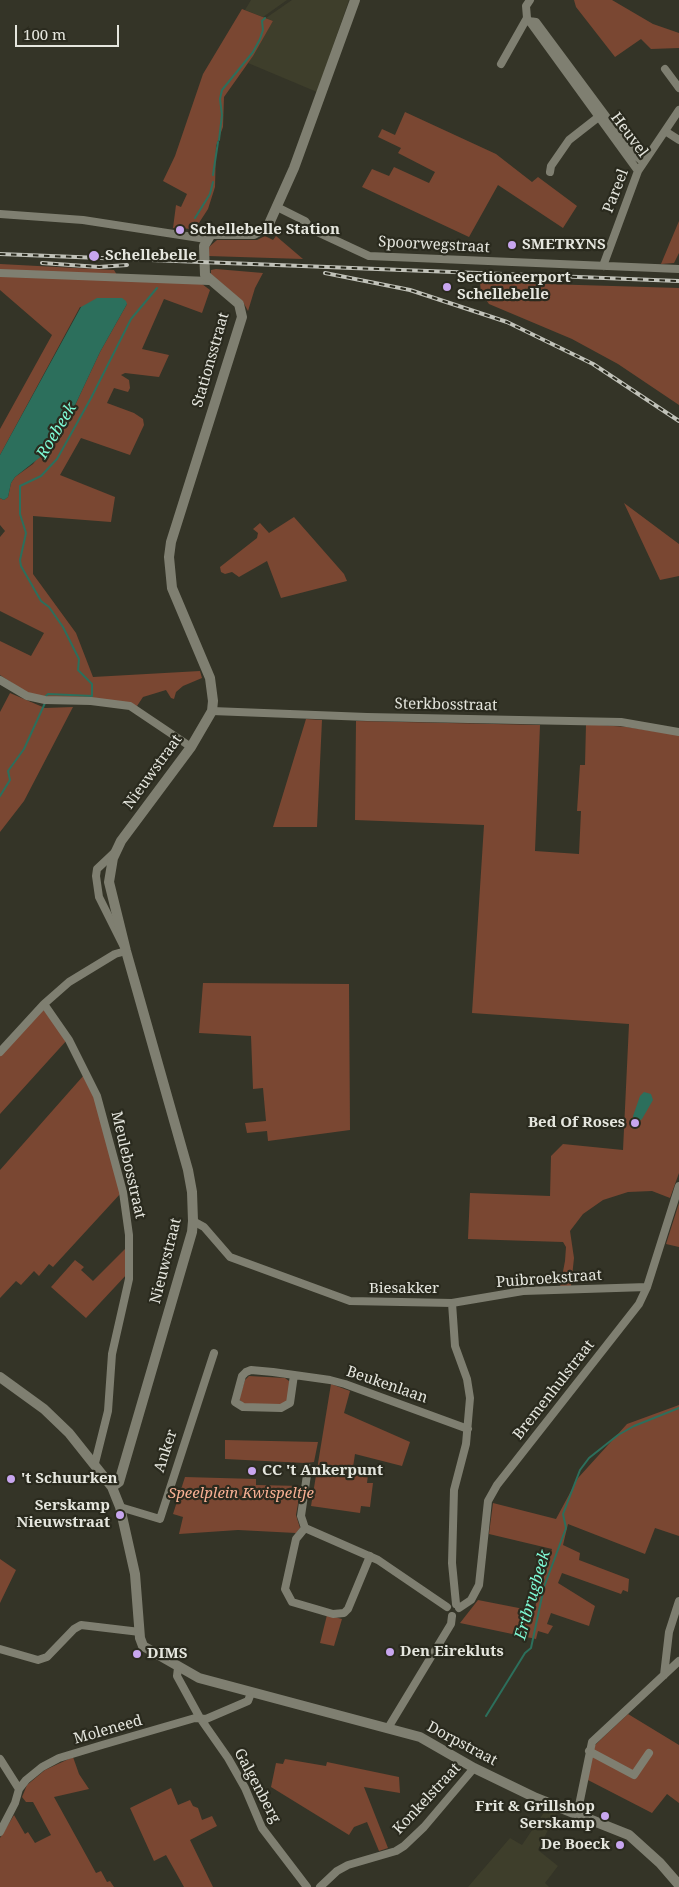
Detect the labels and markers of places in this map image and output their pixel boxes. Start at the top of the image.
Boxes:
place label: Schellebelle Station [190,221,340,239]
marker: Schellebelle Station [174,224,186,236]
place label: SMETRYNS [522,236,606,254]
marker: SMETRYNS [506,239,518,251]
place label: Schellebelle [105,247,197,265]
marker: Schellebelle [87,249,101,263]
place label: Sectioneerport Schellebelle [457,269,571,304]
marker: Sectioneerport Schellebelle [441,281,453,293]
place label: Bed Of Roses [528,1114,625,1132]
marker: Bed Of Roses [629,1117,641,1129]
place label: CC 't Ankerpunt [262,1462,383,1480]
marker: CC 't Ankerpunt [246,1465,258,1477]
place label: 't Schuurken [21,1470,118,1488]
marker: 't Schuurken [5,1473,17,1485]
place label: Serskamp Nieuwstraat [17,1497,110,1532]
marker: Serskamp Nieuwstraat [114,1509,126,1521]
place label: Den Eirekluts [400,1643,504,1661]
place label: DIMS [147,1645,187,1663]
marker: Den Eirekluts [384,1646,396,1658]
marker: DIMS [131,1648,143,1660]
place label: Frit & Grillshop Serskamp [475,1798,595,1833]
marker: Frit & Grillshop Serskamp [599,1810,611,1822]
place label: De Boeck [541,1836,610,1854]
marker: De Boeck [614,1839,626,1851]

